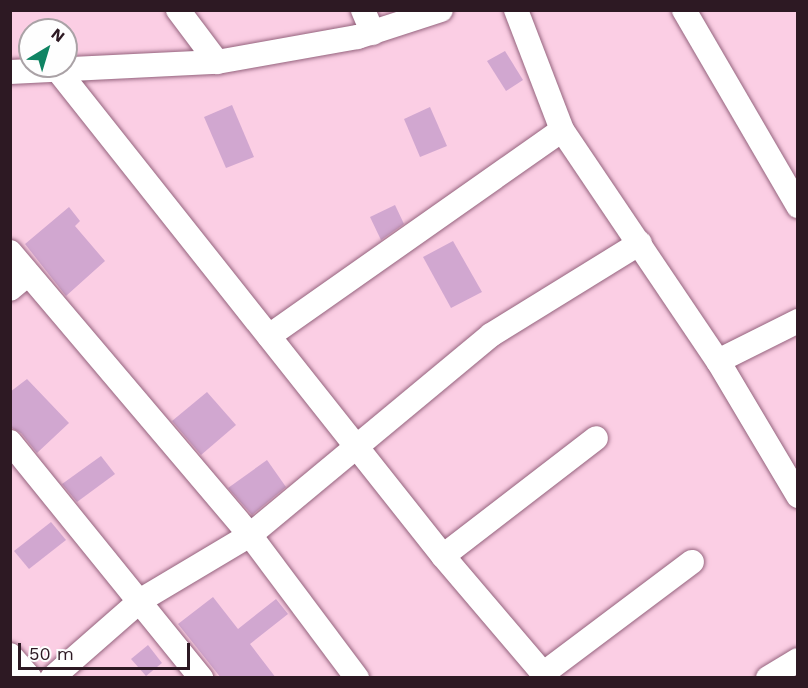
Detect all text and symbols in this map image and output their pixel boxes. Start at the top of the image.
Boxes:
north arrow [18,18,78,78]
text: N [48,24,69,46]
scale bar [21,631,194,669]
text: 50 m [29,643,74,664]

